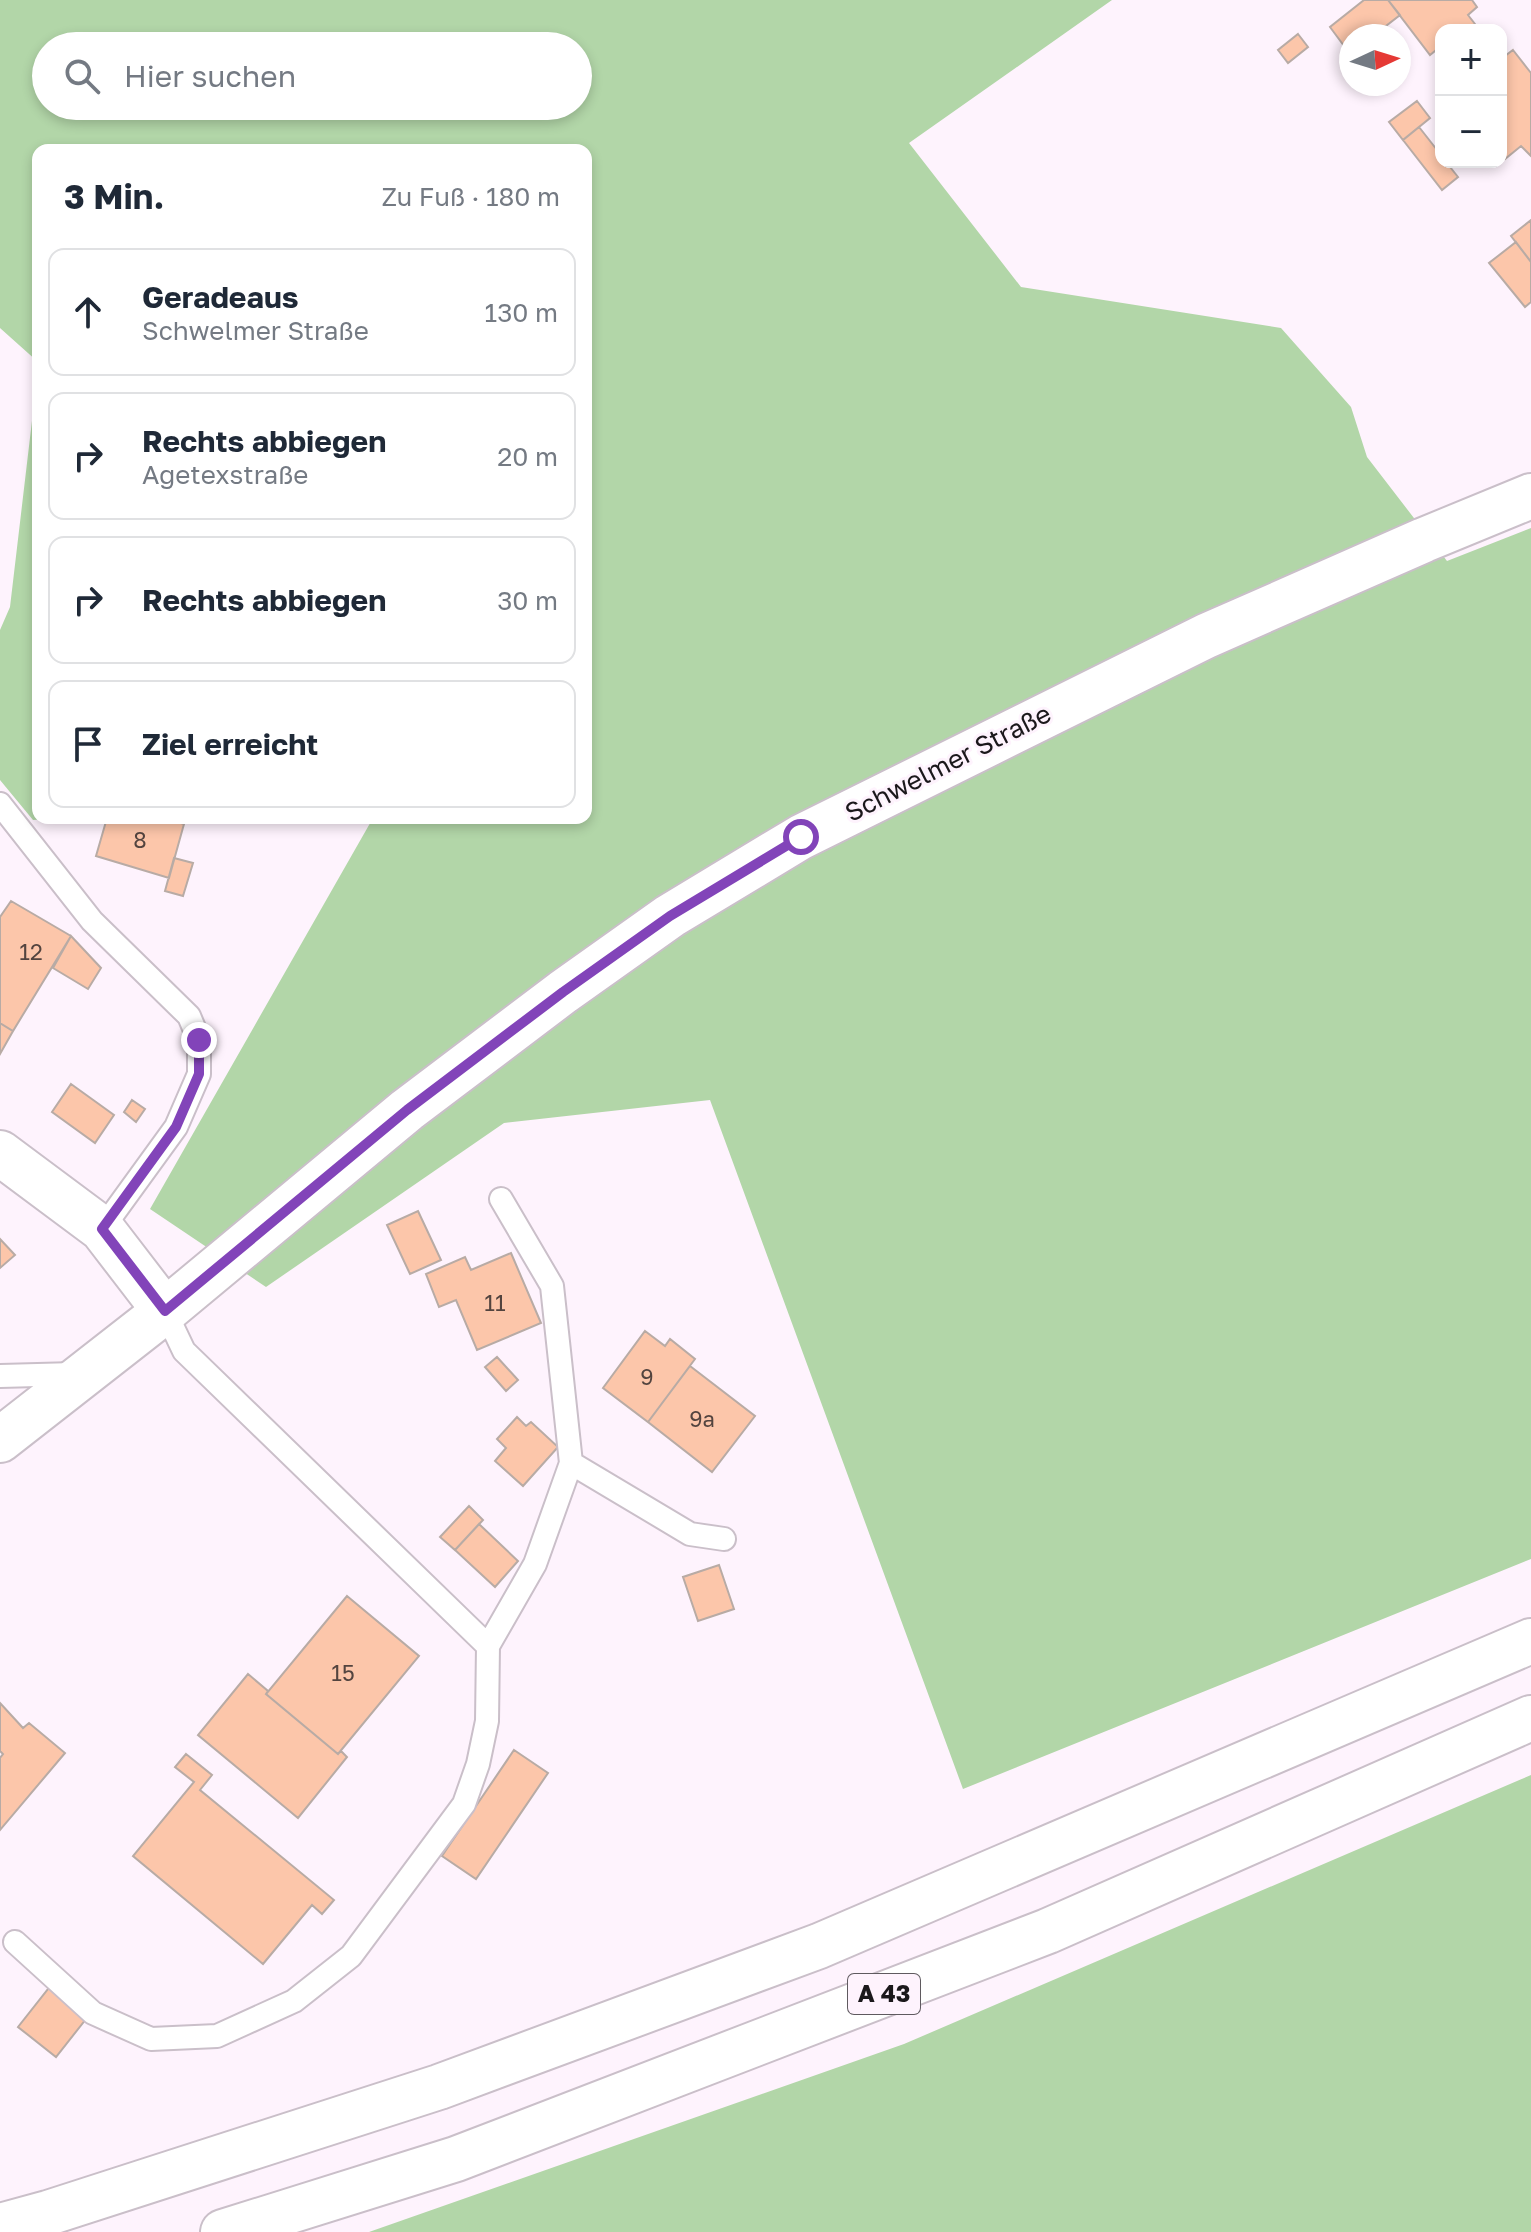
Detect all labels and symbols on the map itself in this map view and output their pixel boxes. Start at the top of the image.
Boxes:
north arrow [1339,24,1411,96]
street label: Schwelmer Straße [840,697,1056,828]
route start [783,819,819,855]
house number: 8 [133,826,147,853]
house number: 12 [19,938,43,965]
route end [181,1022,217,1058]
house number: 11 [484,1289,506,1316]
house number: 9 [640,1363,654,1390]
house number: 9a [689,1405,715,1432]
house number: 15 [331,1659,355,1686]
road number: A 43 [848,1974,920,2014]

